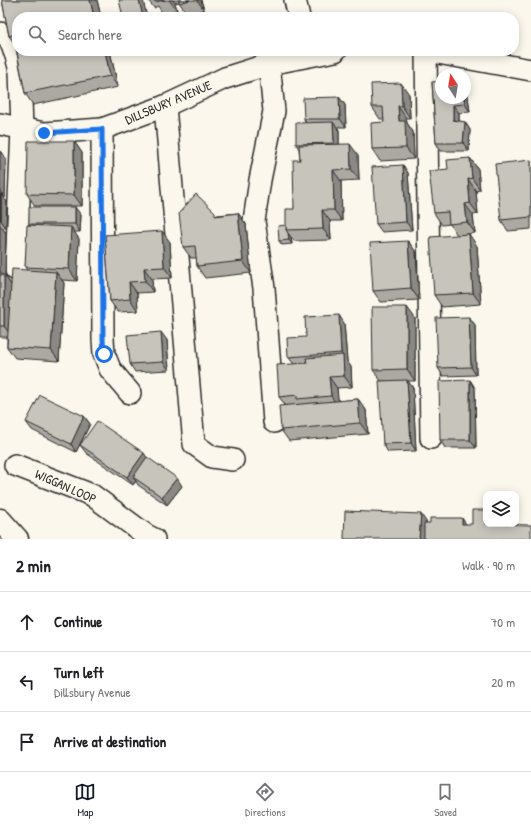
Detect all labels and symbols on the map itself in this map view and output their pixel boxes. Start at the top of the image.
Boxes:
north arrow [435,68,471,104]
street label: DILLSBURY AVENUE [122,76,214,128]
route end [35,124,53,142]
route start [95,345,113,363]
street label: WIGGAN LOOP [32,464,100,508]

